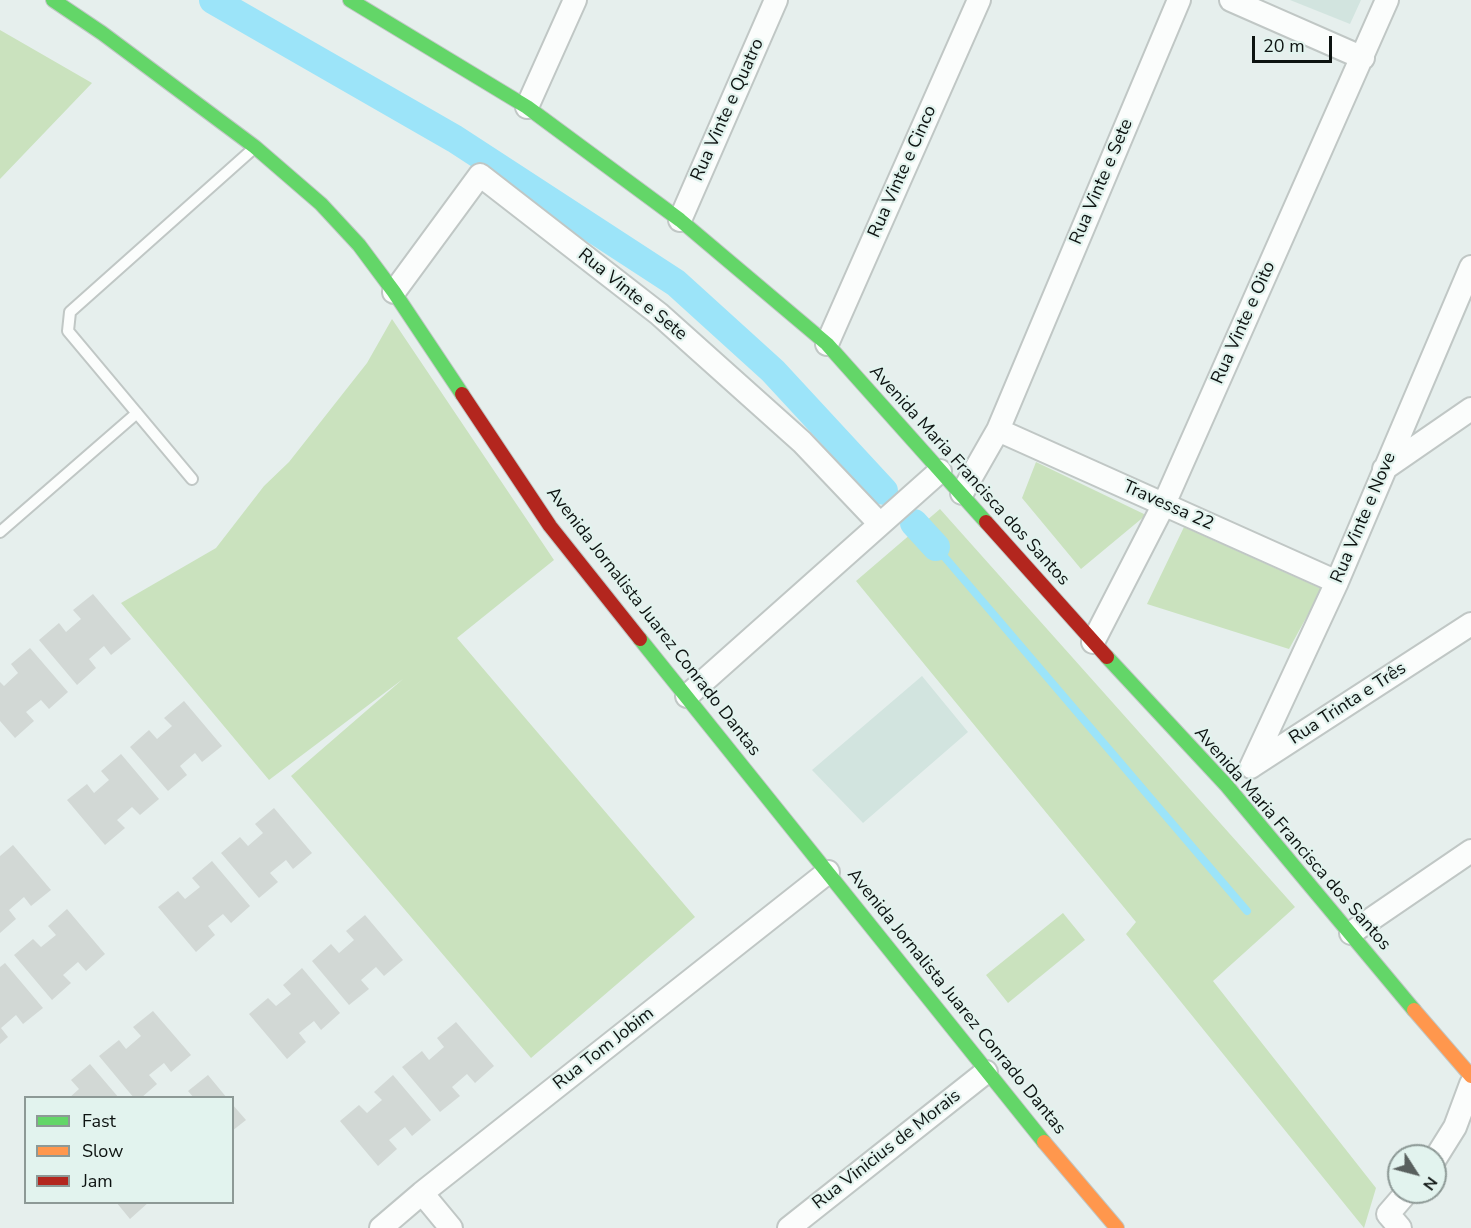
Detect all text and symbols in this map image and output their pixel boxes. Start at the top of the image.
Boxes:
scale bar [1255,24,1334,62]
text: 20 m [1263,34,1305,58]
street label: Rua Vinte e Quatro [687,35,769,185]
street label: Rua Vinte e Cinco [864,103,942,241]
street label: Rua Vinte e Sete [1066,116,1138,248]
street label: Rua Vinte e Sete [573,244,691,346]
street label: Rua Vinte e Oito [1207,258,1281,388]
street label: Avenida Maria Francisca dos Santos [864,361,1074,591]
street label: Rua Vinte e Nove [1327,450,1401,586]
street label: Travessa 22 [1119,476,1217,536]
street label: Avenida Jornalista Juarez Conrado Dantas [541,483,765,761]
street label: Rua Trinta e Três [1285,658,1411,750]
street label: Avenida Maria Francisca dos Santos [1189,723,1395,955]
street label: Avenida Jornalista Juarez Conrado Dantas [842,865,1070,1139]
street label: Rua Tom Jobim [549,1003,659,1095]
street label: Rua Vinicius de Morais [809,1085,965,1215]
legend [24,1096,234,1204]
text: Fast [82,1109,116,1133]
text: Slow [82,1139,123,1163]
north arrow [1387,1144,1447,1204]
text: Jam [82,1169,113,1193]
text: N [1418,1172,1442,1195]

